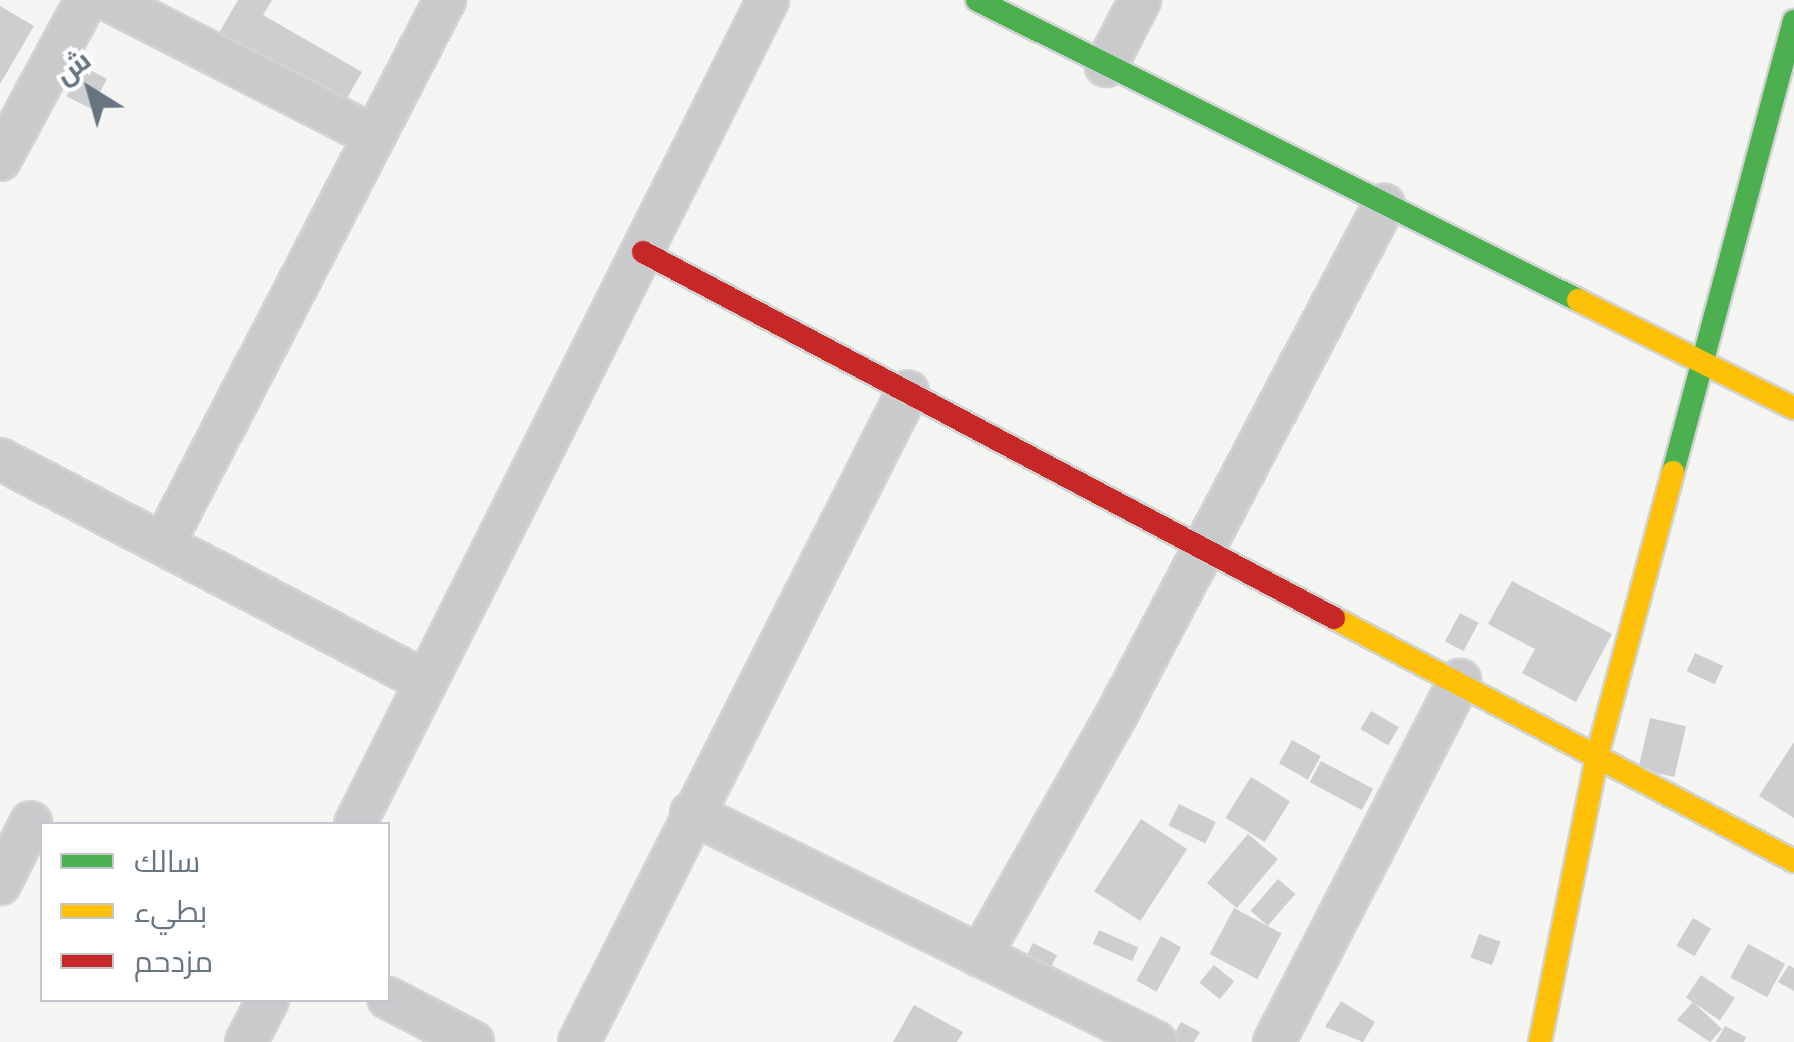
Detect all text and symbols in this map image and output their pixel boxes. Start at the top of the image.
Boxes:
north arrow [40,40,140,140]
text: ش [46,40,98,92]
legend [40,822,390,1002]
text: سالك [134,840,200,881]
text: بطيء [134,890,207,931]
text: مزدحم [134,940,213,981]

